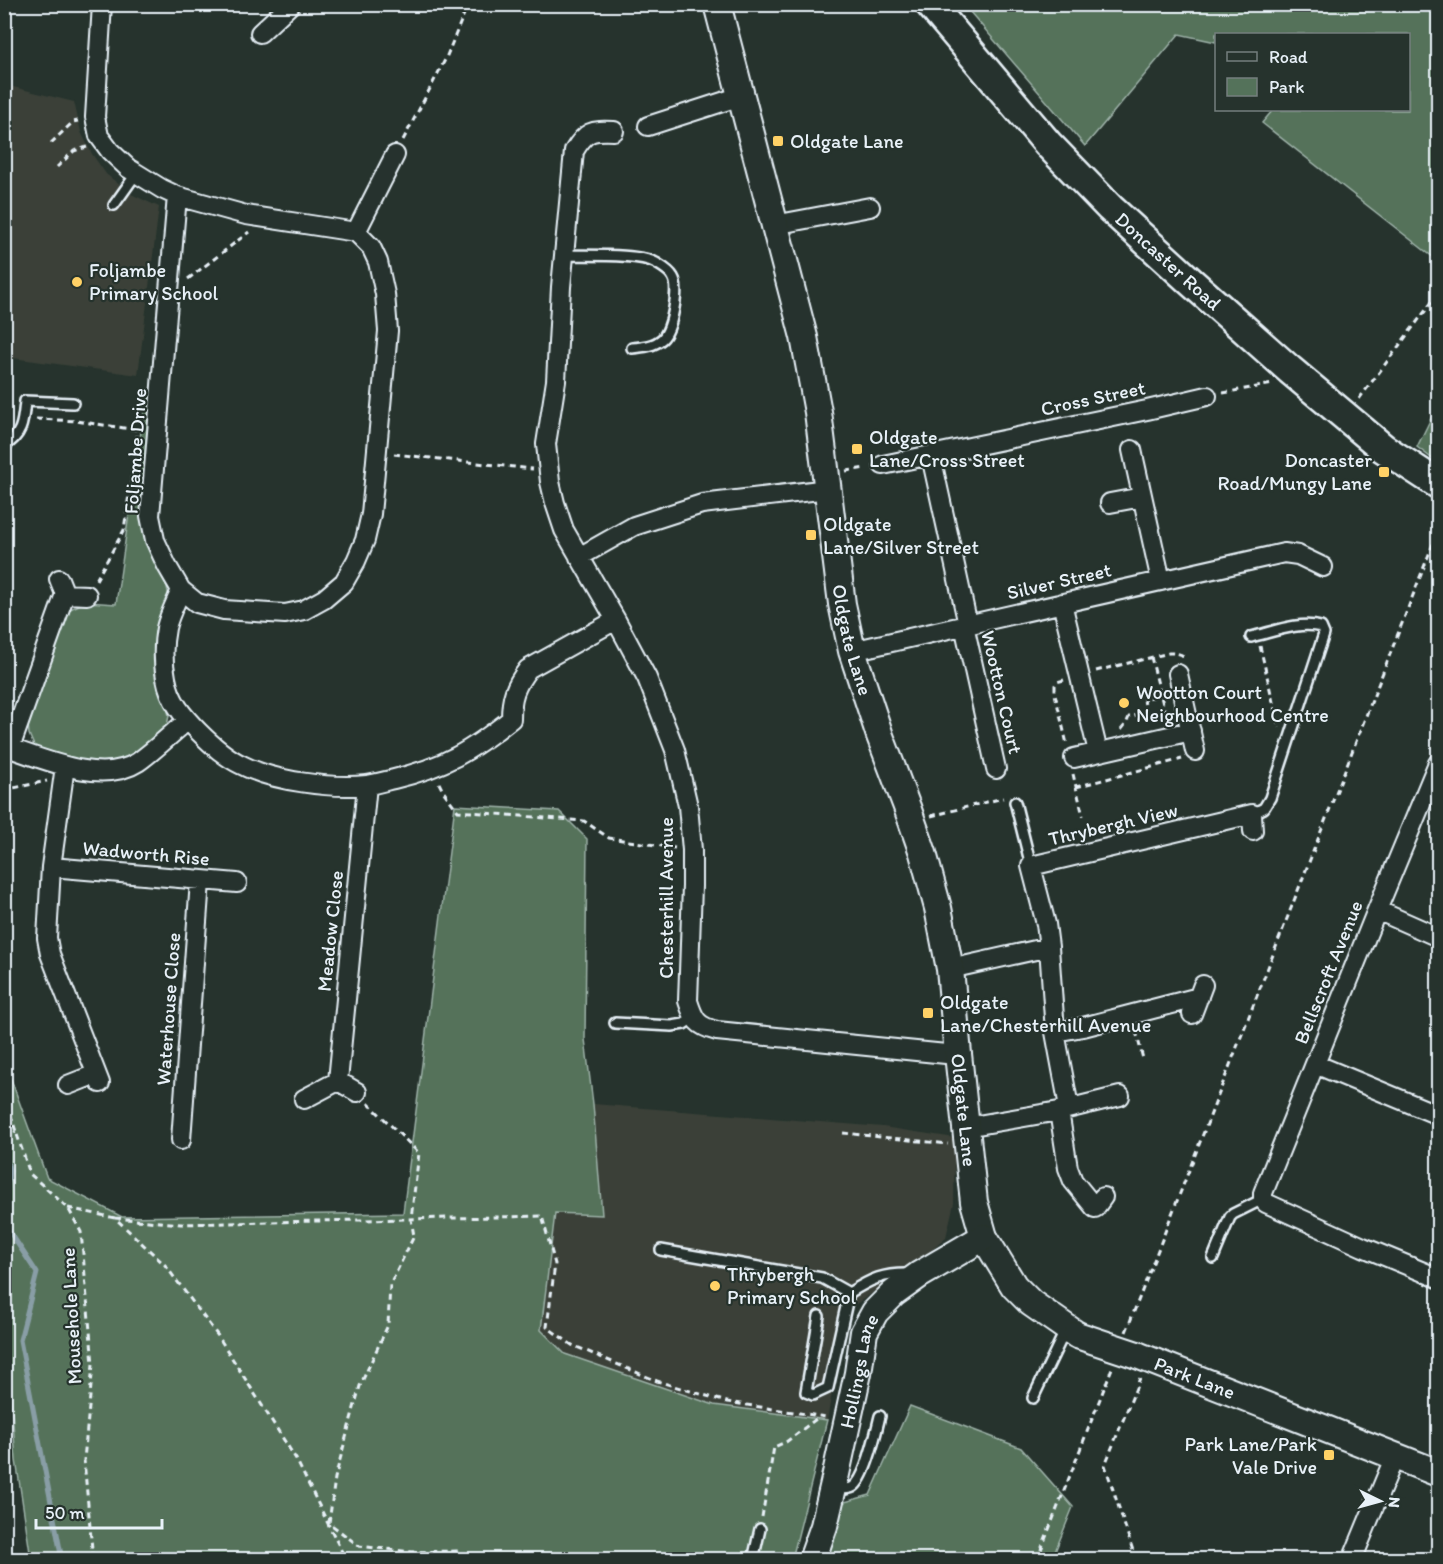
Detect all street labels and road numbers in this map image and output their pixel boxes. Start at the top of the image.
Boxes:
street label: Doncaster Road [1110,207,1226,315]
street label: Cross Street [1039,375,1147,421]
street label: Foljambe Drive [119,387,151,515]
street label: Silver Street [1005,557,1113,605]
street label: Oldgate Lane [828,583,878,698]
street label: Wootton Court [976,628,1028,756]
street label: Thrybergh View [1046,797,1180,851]
street label: Chesterhill Avenue [654,817,678,979]
street label: Wadworth Rise [81,835,211,871]
street label: Meadow Close [312,869,348,993]
street label: Bellscroft Avenue [1288,897,1368,1047]
street label: Waterhouse Close [151,932,185,1086]
street label: Oldgate Lane [946,1052,982,1168]
street label: Mousehole Lane [55,1247,87,1385]
street label: Hollings Lane [834,1309,884,1431]
street label: Park Lane [1151,1351,1239,1404]

